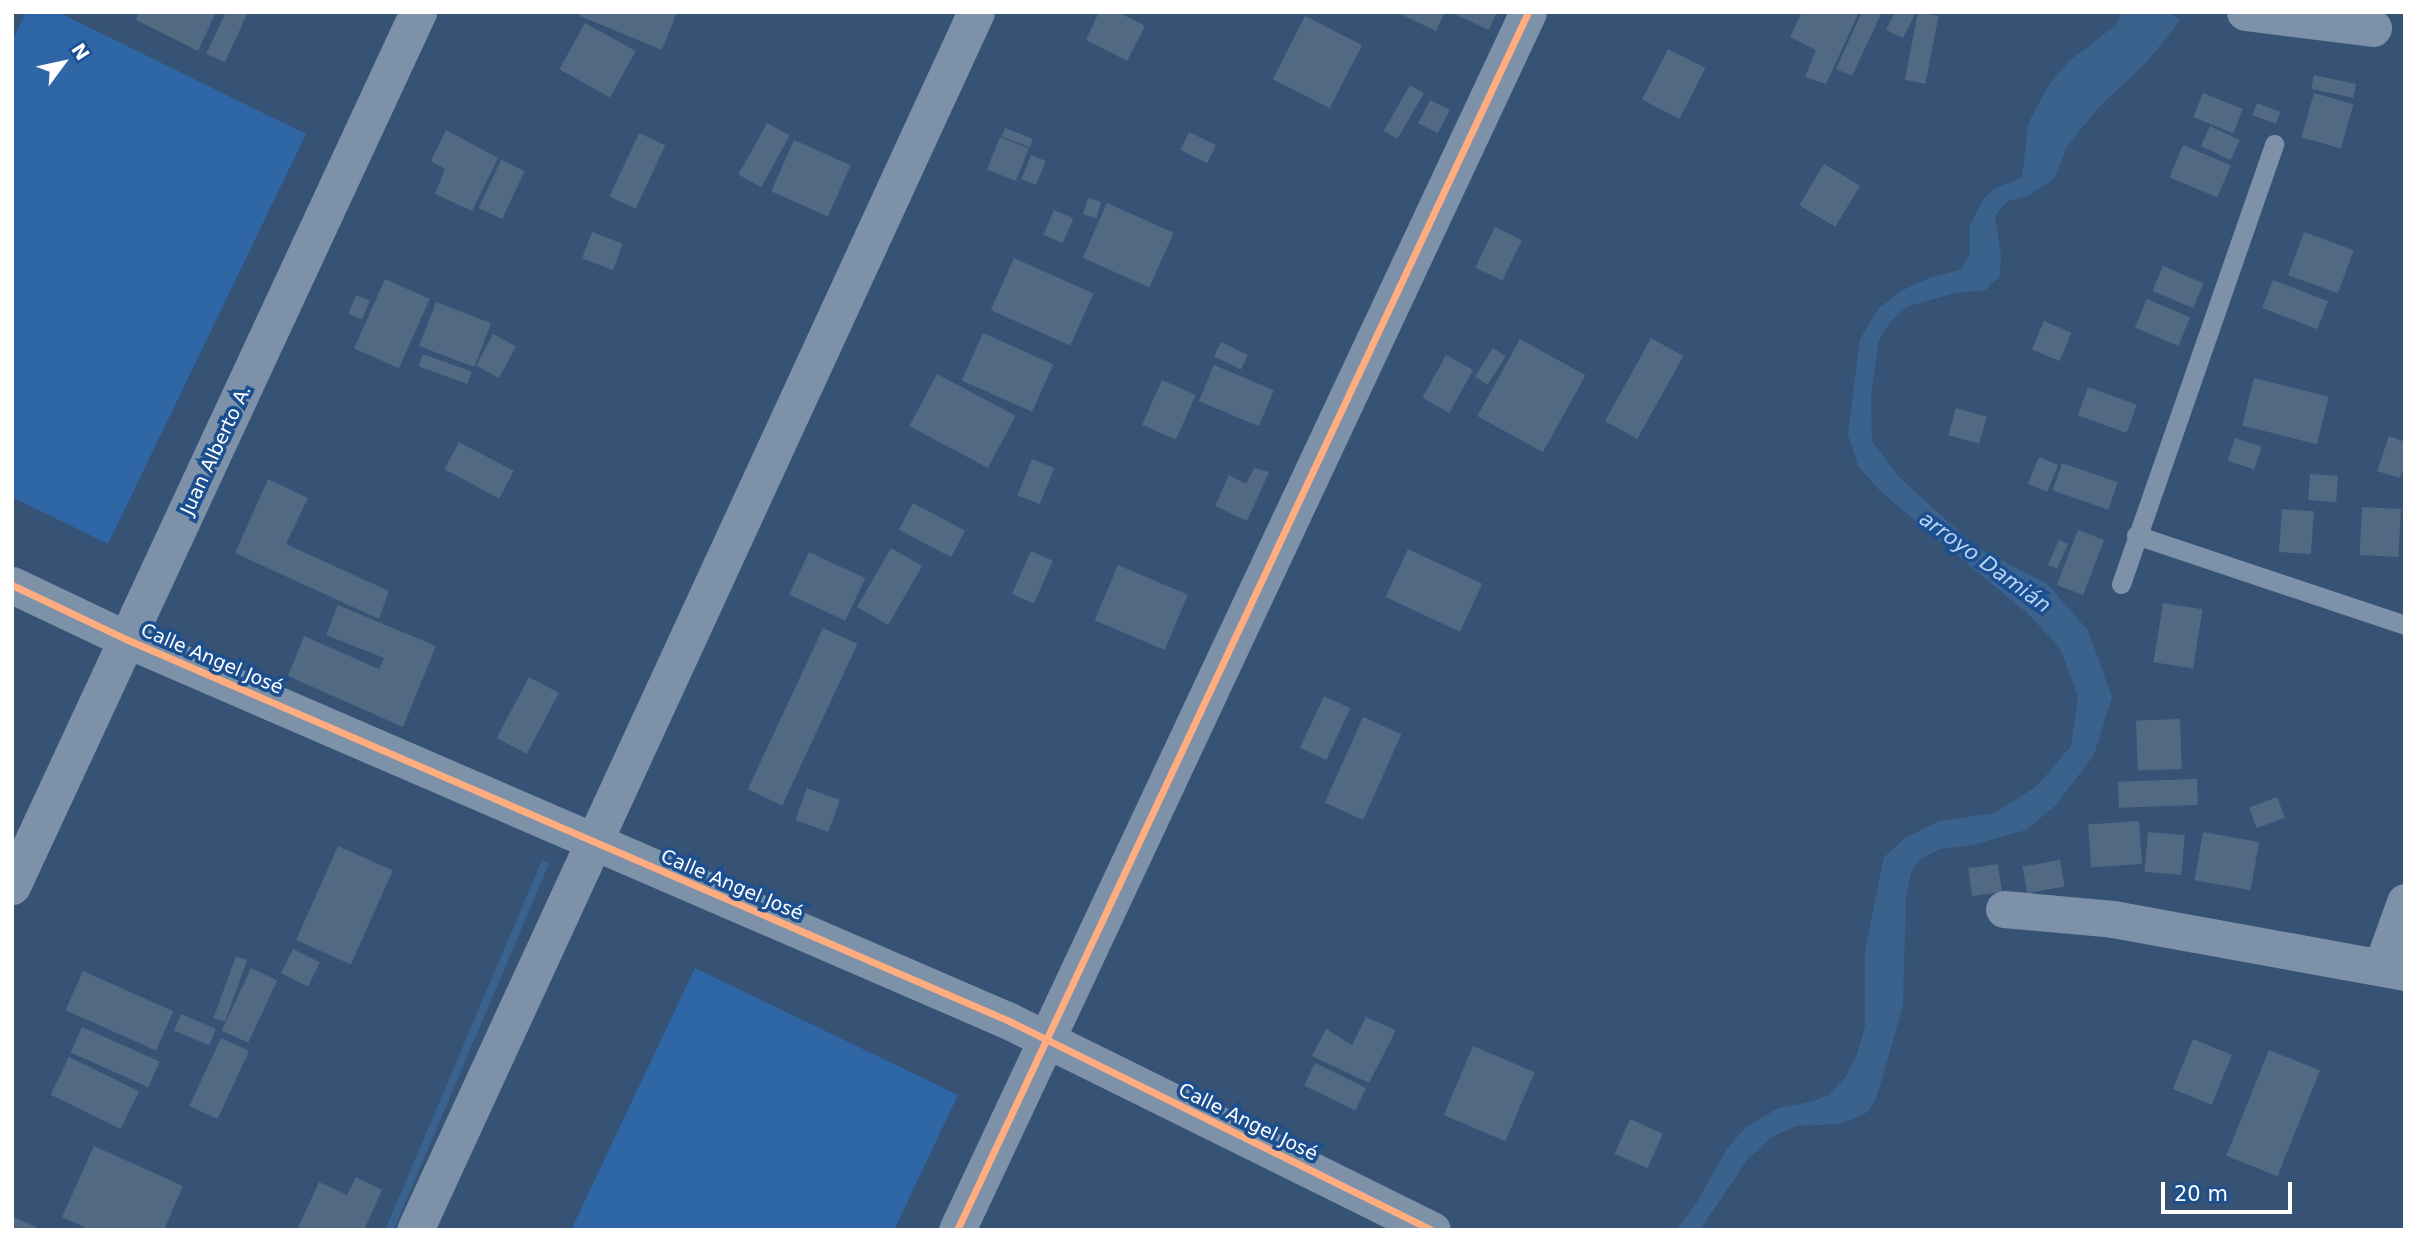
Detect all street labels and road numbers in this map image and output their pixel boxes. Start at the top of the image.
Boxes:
street label: Juan Alberto A. [176,381,256,519]
street label: Calle Angel José [138,619,286,699]
street label: Calle Angel José [658,845,806,925]
street label: Calle Angel José [1175,1078,1321,1166]

